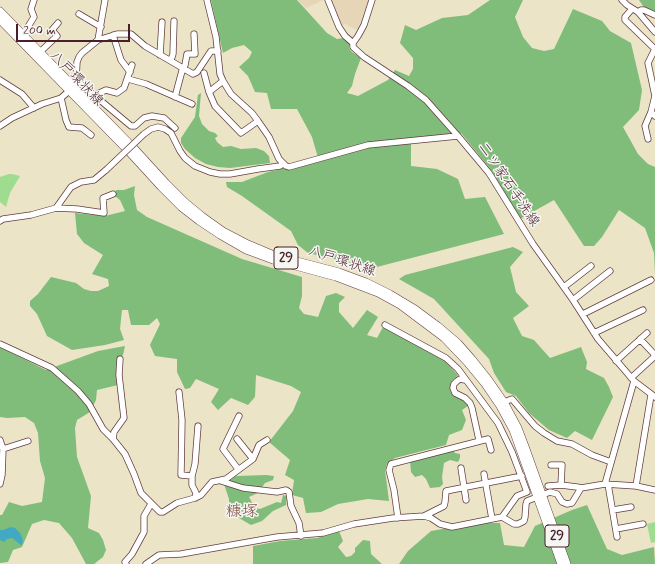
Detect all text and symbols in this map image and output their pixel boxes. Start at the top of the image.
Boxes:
scale bar [18,16,132,42]
text: 200 m [23,23,56,39]
street label: 八戸環状線 [46,48,106,110]
street label: 二ツ家石手洗線 [474,140,542,230]
street label: 八戸環状線 [306,243,378,281]
road number: 29 [274,247,298,269]
district label: 糠塚 [226,503,258,523]
road number: 29 [545,525,569,547]

